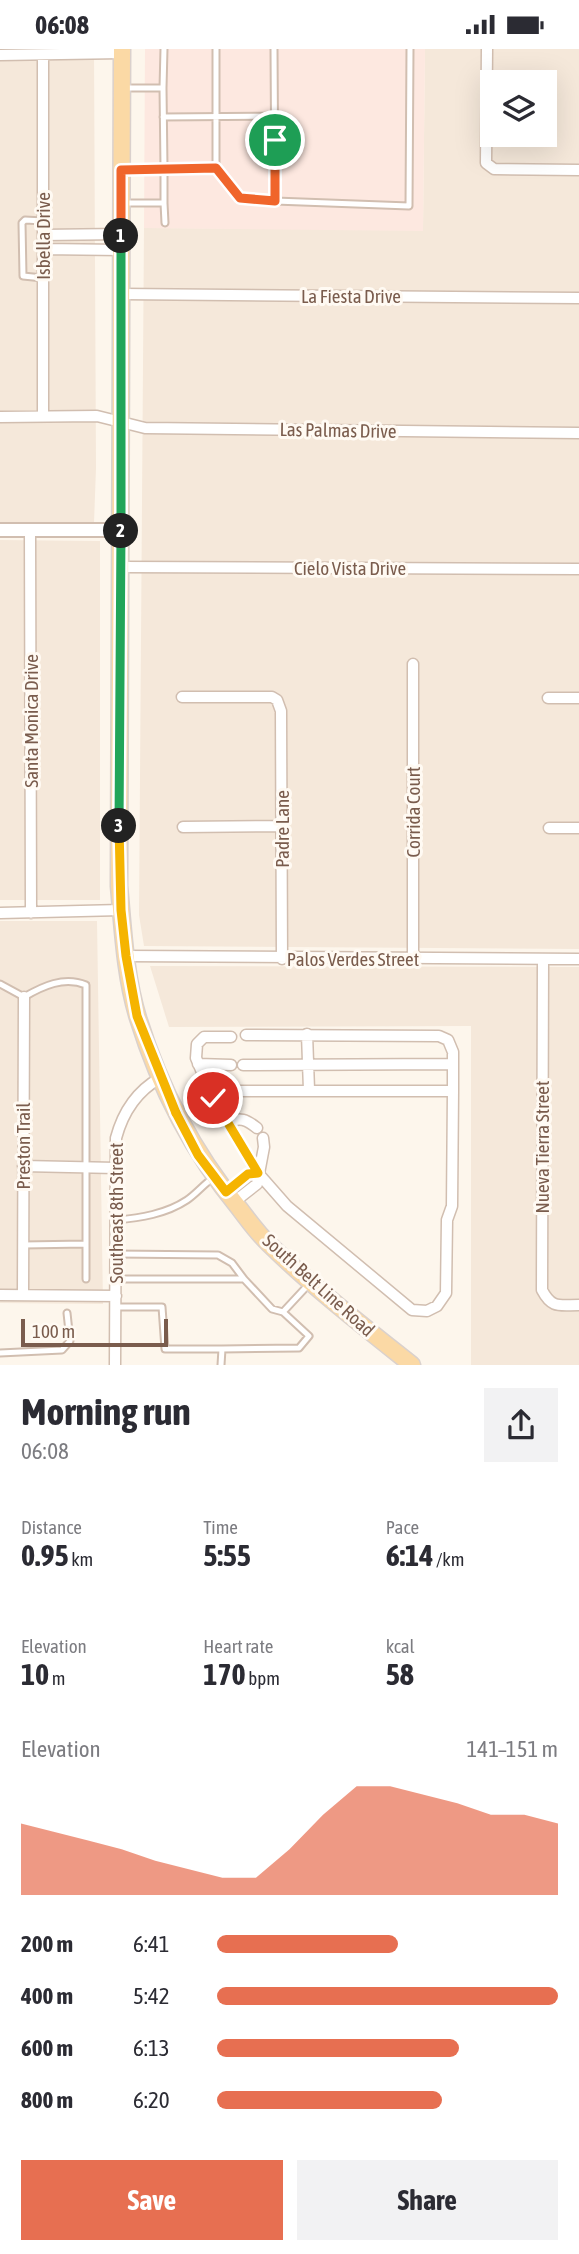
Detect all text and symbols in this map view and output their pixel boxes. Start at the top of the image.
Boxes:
text: 06:08 [35,10,89,40]
map controls [480,70,557,147]
button: layers [480,70,557,147]
pin [245,110,305,170]
icon: arrive [256,121,294,159]
street label: Isbella Drive [32,192,54,280]
pin: 1 [104,219,138,253]
text: 1 [116,224,125,246]
street label: La Fiesta Drive [301,285,401,307]
street label: Las Palmas Drive [279,418,397,442]
pin: 2 [104,513,138,549]
text: 2 [116,519,125,541]
street label: Cielo Vista Drive [294,557,406,579]
street label: Santa Monica Drive [20,654,42,788]
street label: Corrida Court [402,766,424,858]
street label: Padre Lane [271,790,293,868]
pin: 3 [102,809,136,843]
text: 3 [114,814,123,836]
street label: Palos Verdes Street [287,948,419,970]
pin [183,1068,243,1128]
icon: check [194,1079,232,1117]
street label: Nueva Tierra Street [531,1081,553,1213]
street label: Preston Trail [12,1103,34,1189]
street label: Southeast 8th Street [105,1143,127,1283]
street label: South Belt Line Road [259,1229,379,1341]
scale bar [21,1316,168,1348]
text: 100 m [32,1320,75,1342]
button: share [484,1388,558,1462]
text: Morning run [21,1390,191,1433]
text: 06:08 [21,1438,69,1464]
text: Distance [21,1516,82,1538]
text: Time [203,1516,238,1538]
text: Pace [386,1516,419,1538]
text: 0.95 [21,1538,69,1572]
text: 5:55 [203,1538,251,1572]
text: 6:14 [386,1538,433,1572]
text: km [69,1548,93,1570]
text: /km [433,1548,464,1570]
text: Elevation [21,1635,87,1657]
text: Heart rate [203,1635,273,1657]
text: kcal [386,1635,415,1657]
text: 10 [21,1657,49,1691]
text: 170 [203,1657,246,1691]
text: 58 [386,1657,414,1691]
text: m [49,1667,66,1689]
text: bpm [246,1667,280,1689]
text: Elevation [21,1736,101,1762]
text: 141–151 m [467,1736,558,1762]
text: 200 m [21,1931,73,1957]
text: 6:41 [133,1931,170,1957]
text: 400 m [21,1983,73,2009]
text: 5:42 [133,1983,170,2009]
text: 600 m [21,2035,73,2061]
text: 6:13 [133,2035,170,2061]
text: 800 m [21,2087,73,2113]
text: 6:20 [133,2087,170,2113]
button: Save [21,2160,283,2240]
button: Share [297,2160,558,2240]

